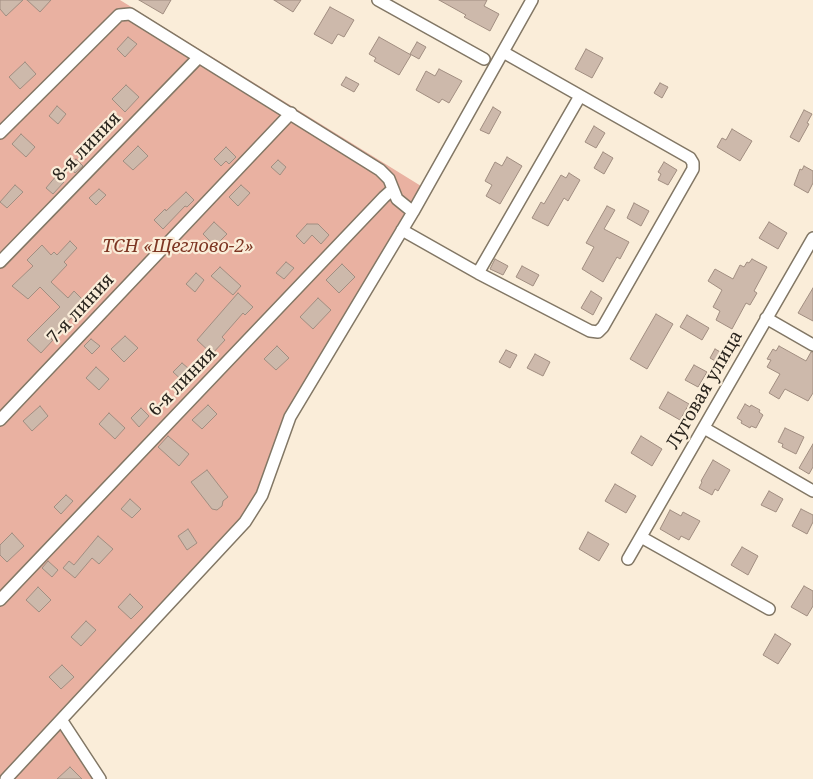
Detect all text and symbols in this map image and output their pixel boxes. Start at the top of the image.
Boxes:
street label: 8-я линия [49,108,125,186]
park label: ТСН «Щеглово-2» [102,236,254,258]
street label: 7-я линия [43,269,119,349]
street label: Луговая улица [662,327,748,453]
street label: 6-я линия [145,343,221,421]

